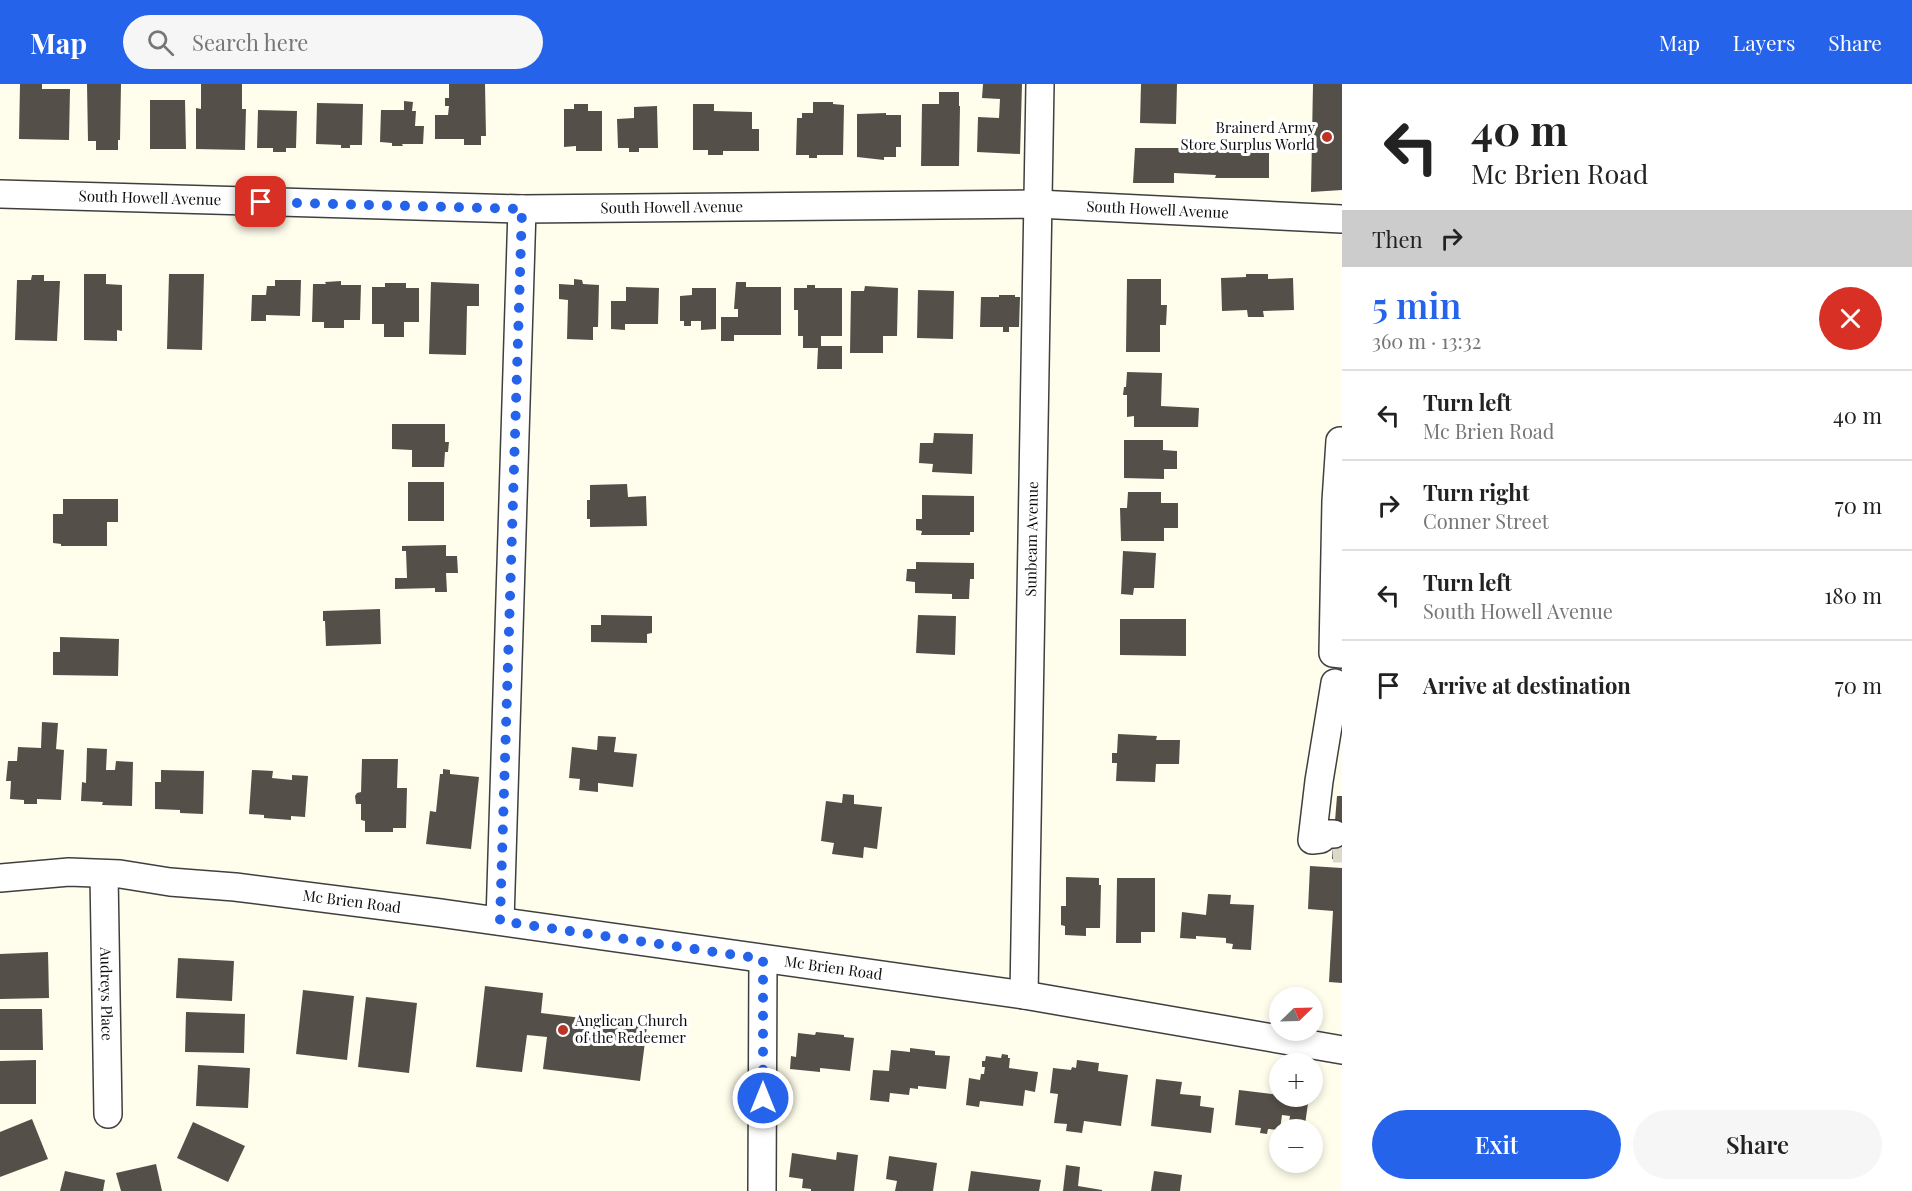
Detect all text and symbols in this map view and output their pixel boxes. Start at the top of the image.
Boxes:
search box [123,15,543,69]
text: Map [30,24,87,61]
icon: search [144,26,177,59]
text: Search here [192,27,308,57]
text: Map [1659,28,1700,56]
text: Layers [1733,28,1795,56]
text: Share [1828,28,1882,56]
text: 40 m [1471,101,1568,157]
icon: left [1372,108,1450,186]
place label: Brainerd Army Store Surplus World [1181,117,1315,154]
marker: Brainerd Army Store Surplus World [1320,130,1334,144]
text: Mc Brien Road [1471,155,1648,191]
pin [235,176,286,227]
street label: South Howell Avenue [78,185,221,209]
icon: arrive [244,185,277,218]
street label: South Howell Avenue [1086,195,1229,222]
street label: South Howell Avenue [600,196,743,217]
icon: right [1435,222,1468,255]
text: Then [1372,224,1423,254]
text: 5 min [1372,280,1461,328]
button: close [1819,287,1882,350]
text: 360 m · 13:32 [1372,327,1481,354]
text: Turn left [1423,387,1512,417]
icon: left [1372,399,1405,432]
text: 40 m [1833,400,1882,430]
text: Mc Brien Road [1423,417,1554,444]
text: Turn right [1423,477,1529,507]
street label: Sunbeam Avenue [1020,481,1042,597]
icon: right [1372,489,1405,522]
text: 70 m [1835,490,1882,520]
text: Conner Street [1423,507,1549,534]
text: Turn left [1423,567,1512,597]
icon: left [1372,579,1405,612]
text: 180 m [1824,580,1882,610]
text: South Howell Avenue [1423,597,1613,624]
icon: arrive [1372,669,1405,702]
text: Arrive at destination [1423,670,1631,700]
text: 70 m [1835,670,1882,700]
street label: Mc Brien Road [302,885,403,917]
street label: Audreys Place [96,946,118,1041]
street label: Mc Brien Road [783,950,884,984]
north arrow [1269,987,1323,1041]
map controls [1269,987,1323,1173]
place label: Anglican Church of the Redeemer [574,1010,688,1047]
marker: Anglican Church of the Redeemer [556,1023,570,1037]
button: + [1269,1053,1323,1107]
position arrow [731,1066,795,1130]
button: Exit [1372,1110,1621,1179]
button: Share [1633,1110,1882,1179]
button: − [1269,1119,1323,1173]

